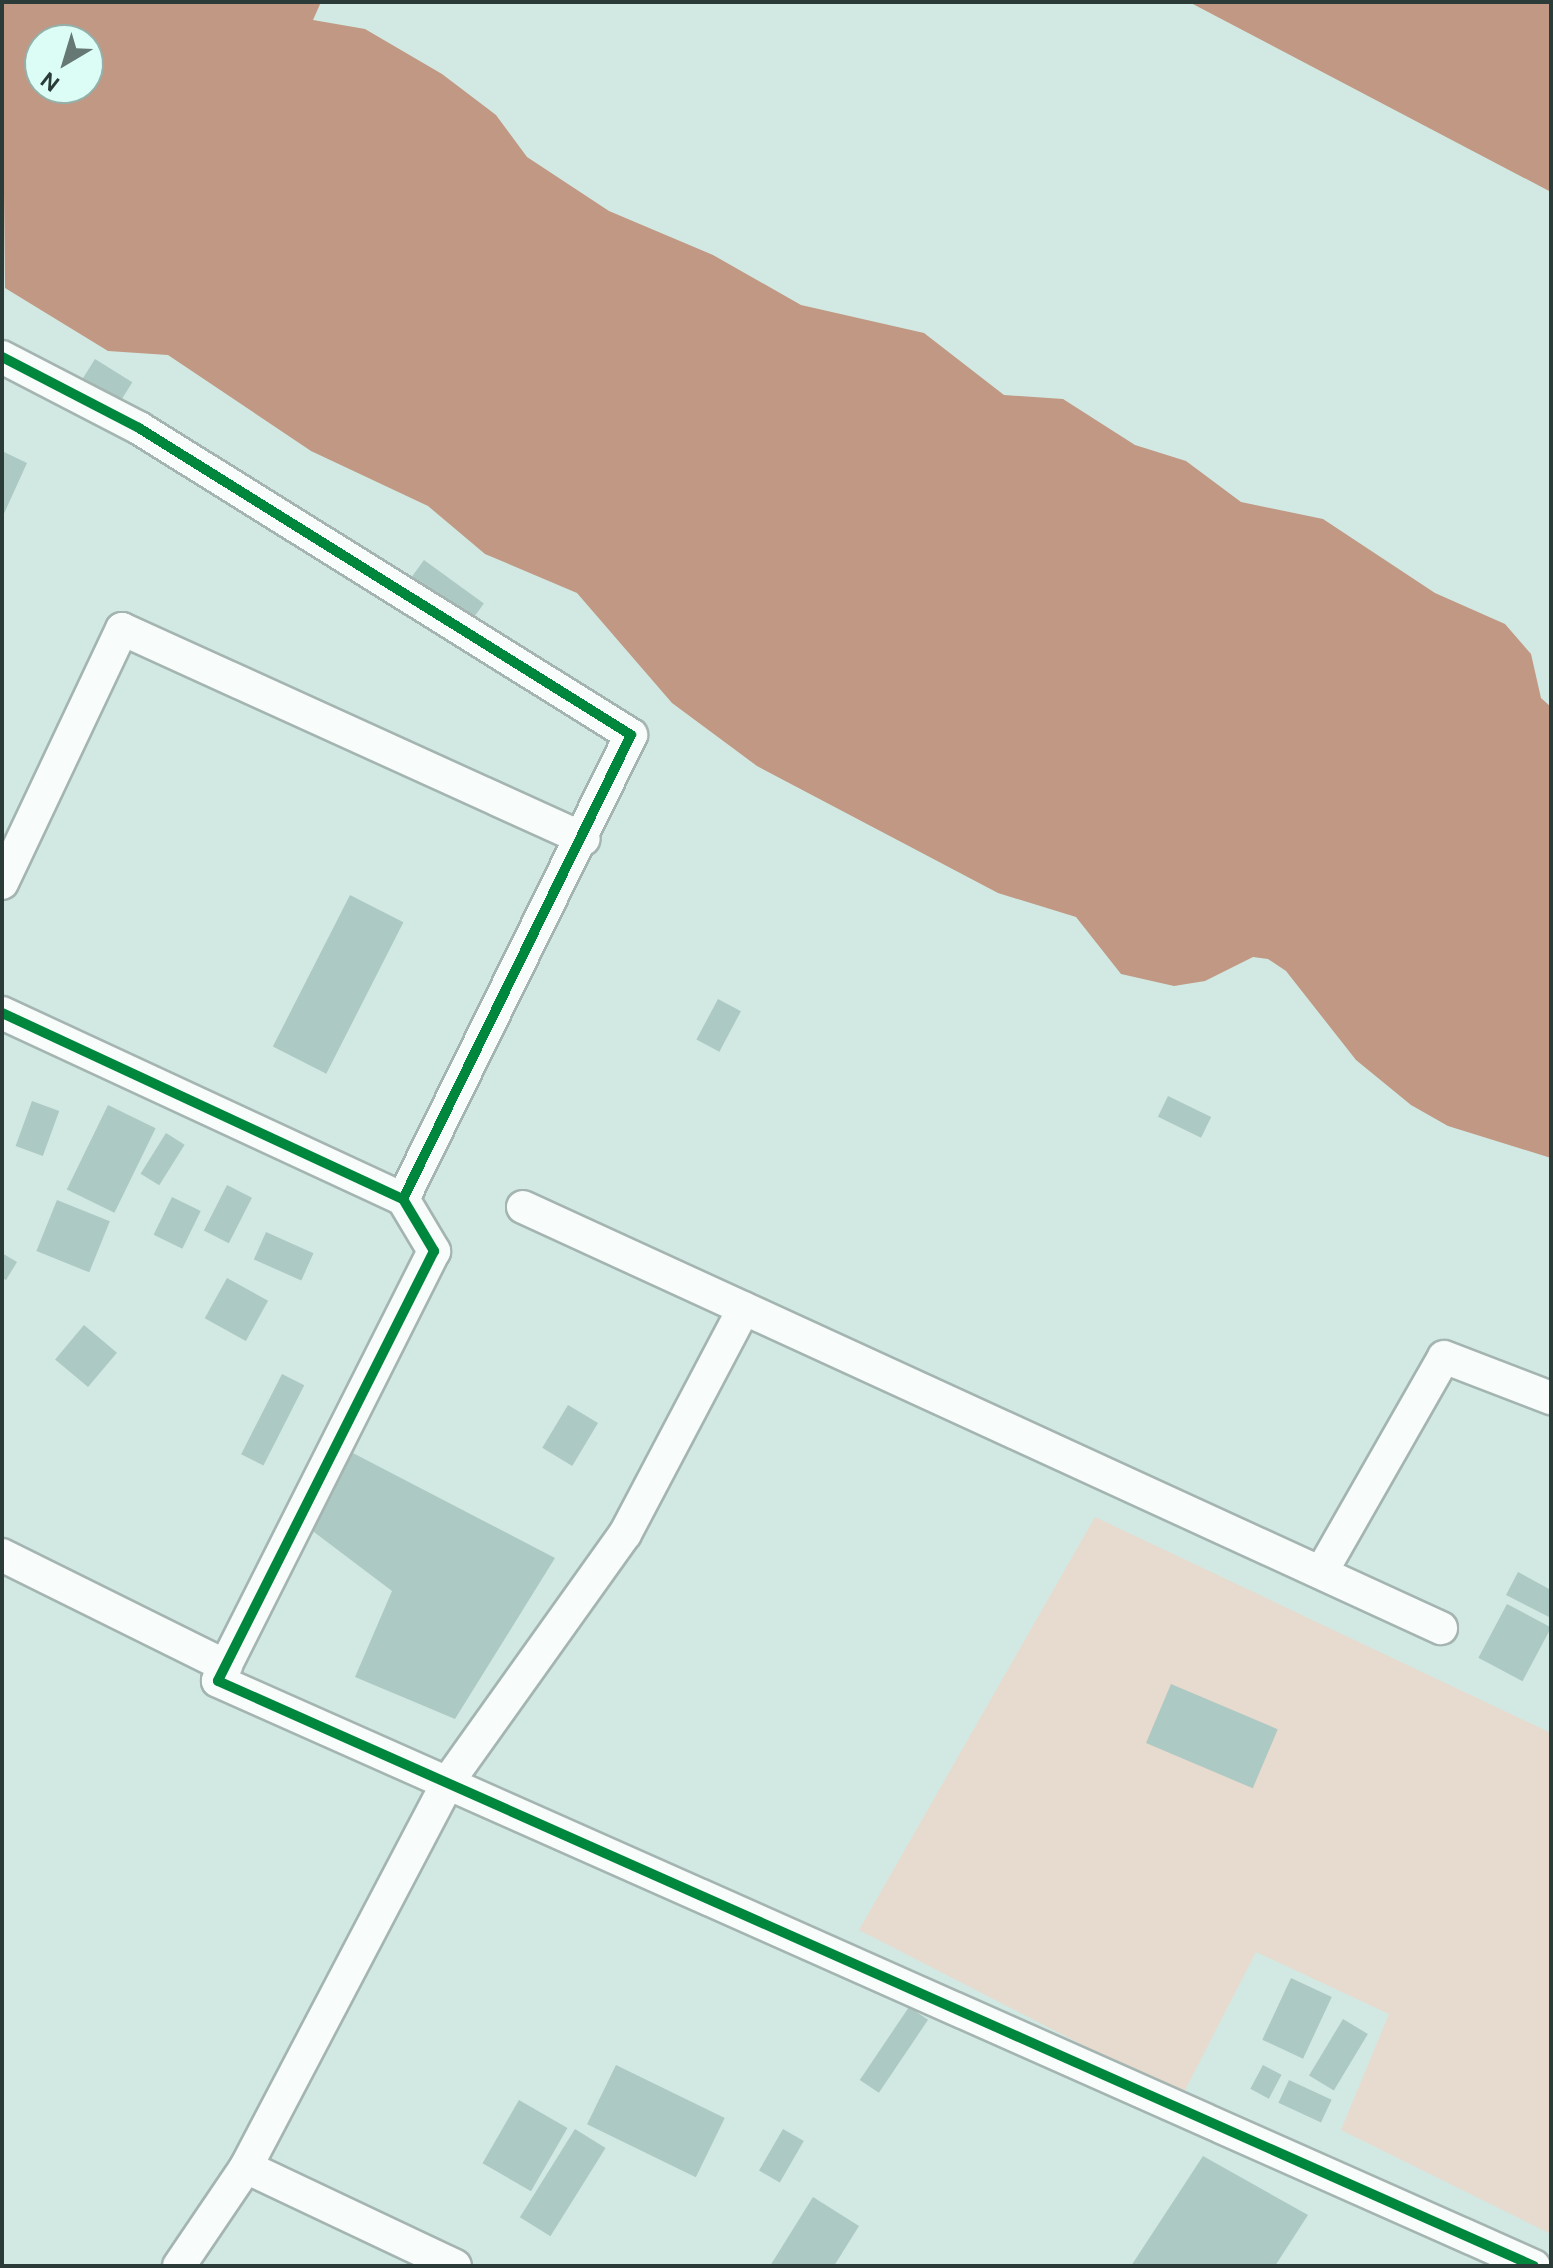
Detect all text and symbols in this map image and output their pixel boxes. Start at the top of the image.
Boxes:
north arrow [24,24,104,104]
text: N [35,65,65,98]

